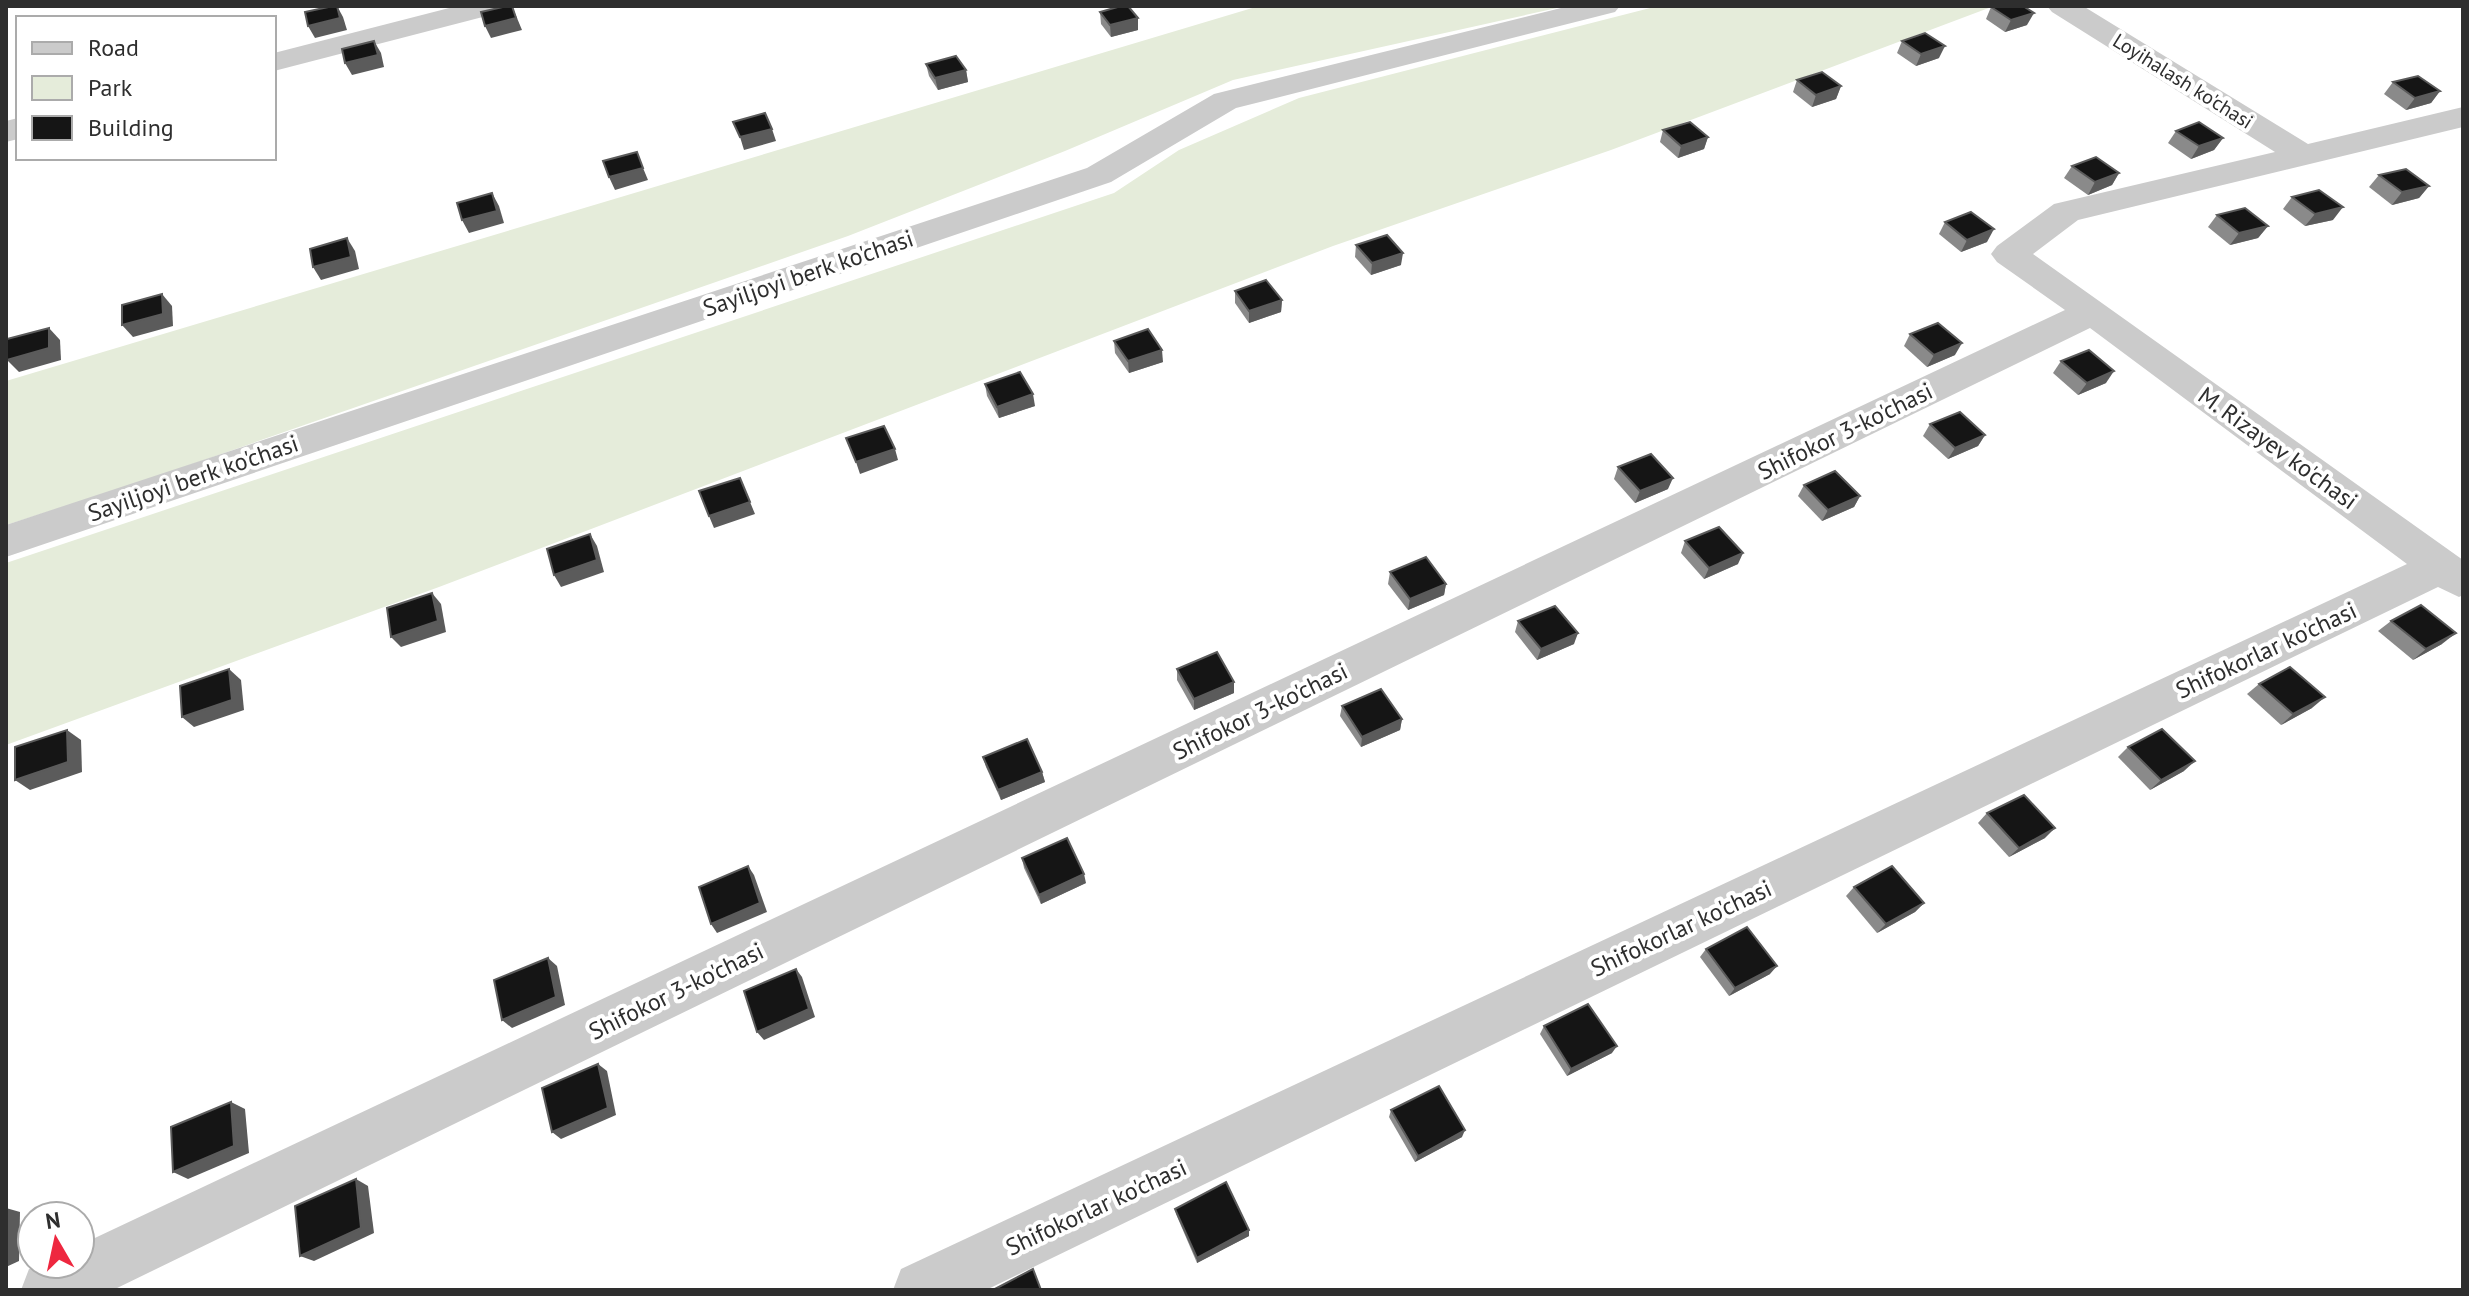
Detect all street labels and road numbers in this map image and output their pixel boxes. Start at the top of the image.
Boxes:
street label: Loyihalash ko'chasi [2108,27,2258,135]
street label: Sayiljoyi berk ko'chasi [699,222,917,324]
street label: Shifokor 3-ko'chasi [1752,375,1938,487]
street label: M. Rizayev ko'chasi [2192,380,2364,516]
street label: Sayiljoyi berk ko'chasi [84,427,302,529]
street label: Shifokorlar ko'chasi [2171,594,2361,706]
street label: Shifokor 3-ko'chasi [1167,655,1353,767]
street label: Shifokorlar ko'chasi [1586,872,1776,984]
street label: Shifokor 3-ko'chasi [583,935,769,1047]
street label: Shifokorlar ko'chasi [1001,1151,1191,1263]

